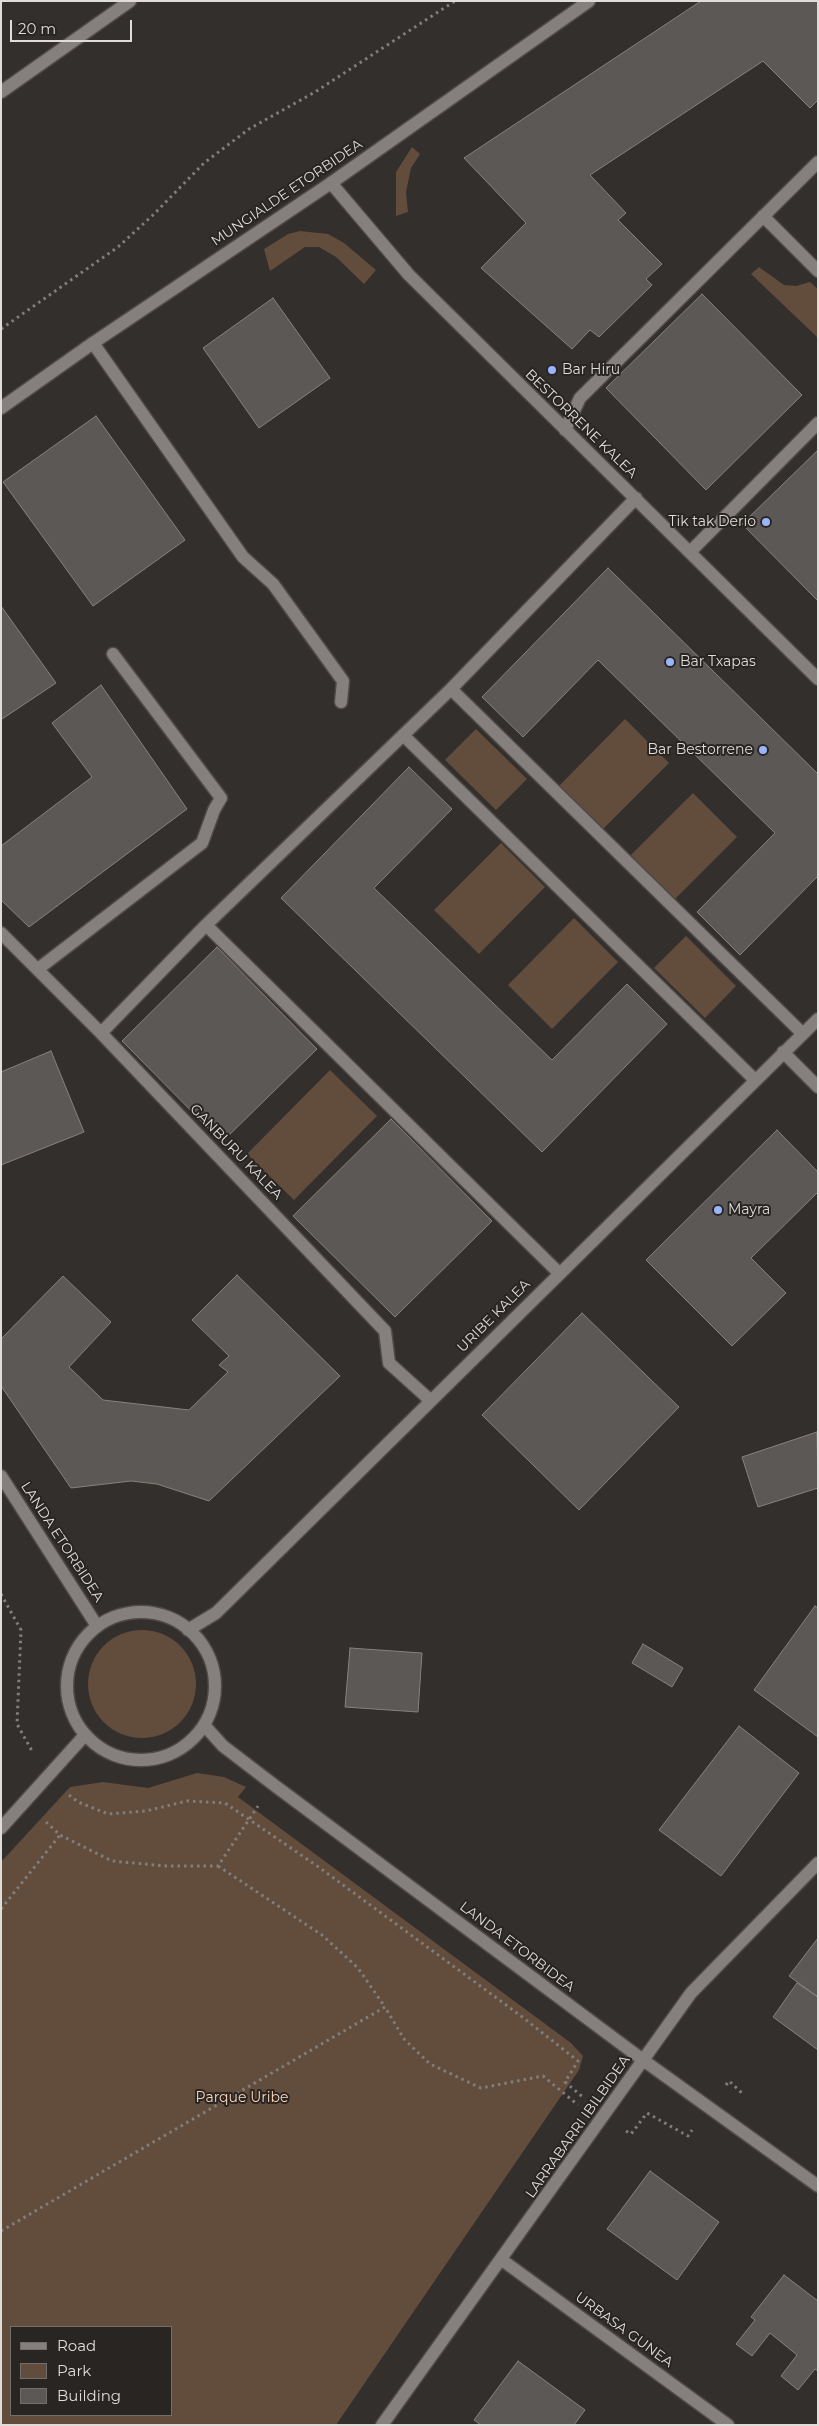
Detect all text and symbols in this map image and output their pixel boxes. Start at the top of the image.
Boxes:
scale bar [12,10,135,42]
text: 20 m [18,19,56,38]
street label: MUNGIALDE ETORBIDEA [208,136,366,250]
place label: Bar Hiru [562,362,620,378]
marker: Bar Hiru [546,364,558,376]
street label: BESTORRENE KALEA [521,366,641,482]
place label: Tik tak Derio [668,514,756,530]
marker: Tik tak Derio [760,516,772,528]
place label: Bar Txapas [680,654,756,670]
marker: Bar Txapas [664,656,676,668]
place label: Bar Bestorrene [648,742,753,758]
marker: Bar Bestorrene [757,744,769,756]
street label: GANBURU KALEA [186,1101,286,1203]
place label: Mayra [728,1202,770,1218]
marker: Mayra [712,1204,724,1216]
street label: URIBE KALEA [454,1276,534,1356]
street label: LANDA ETORBIDEA [17,1479,107,1605]
street label: LANDA ETORBIDEA [456,1898,578,1996]
street label: LARRABARRI IBILBIDEA [522,2052,634,2202]
park label: Parque Uribe [196,2090,288,2106]
street label: URBASA GUNEA [572,2289,676,2371]
legend [10,2326,172,2416]
text: Road [57,2336,96,2355]
text: Park [57,2361,91,2380]
text: Building [57,2386,121,2405]

